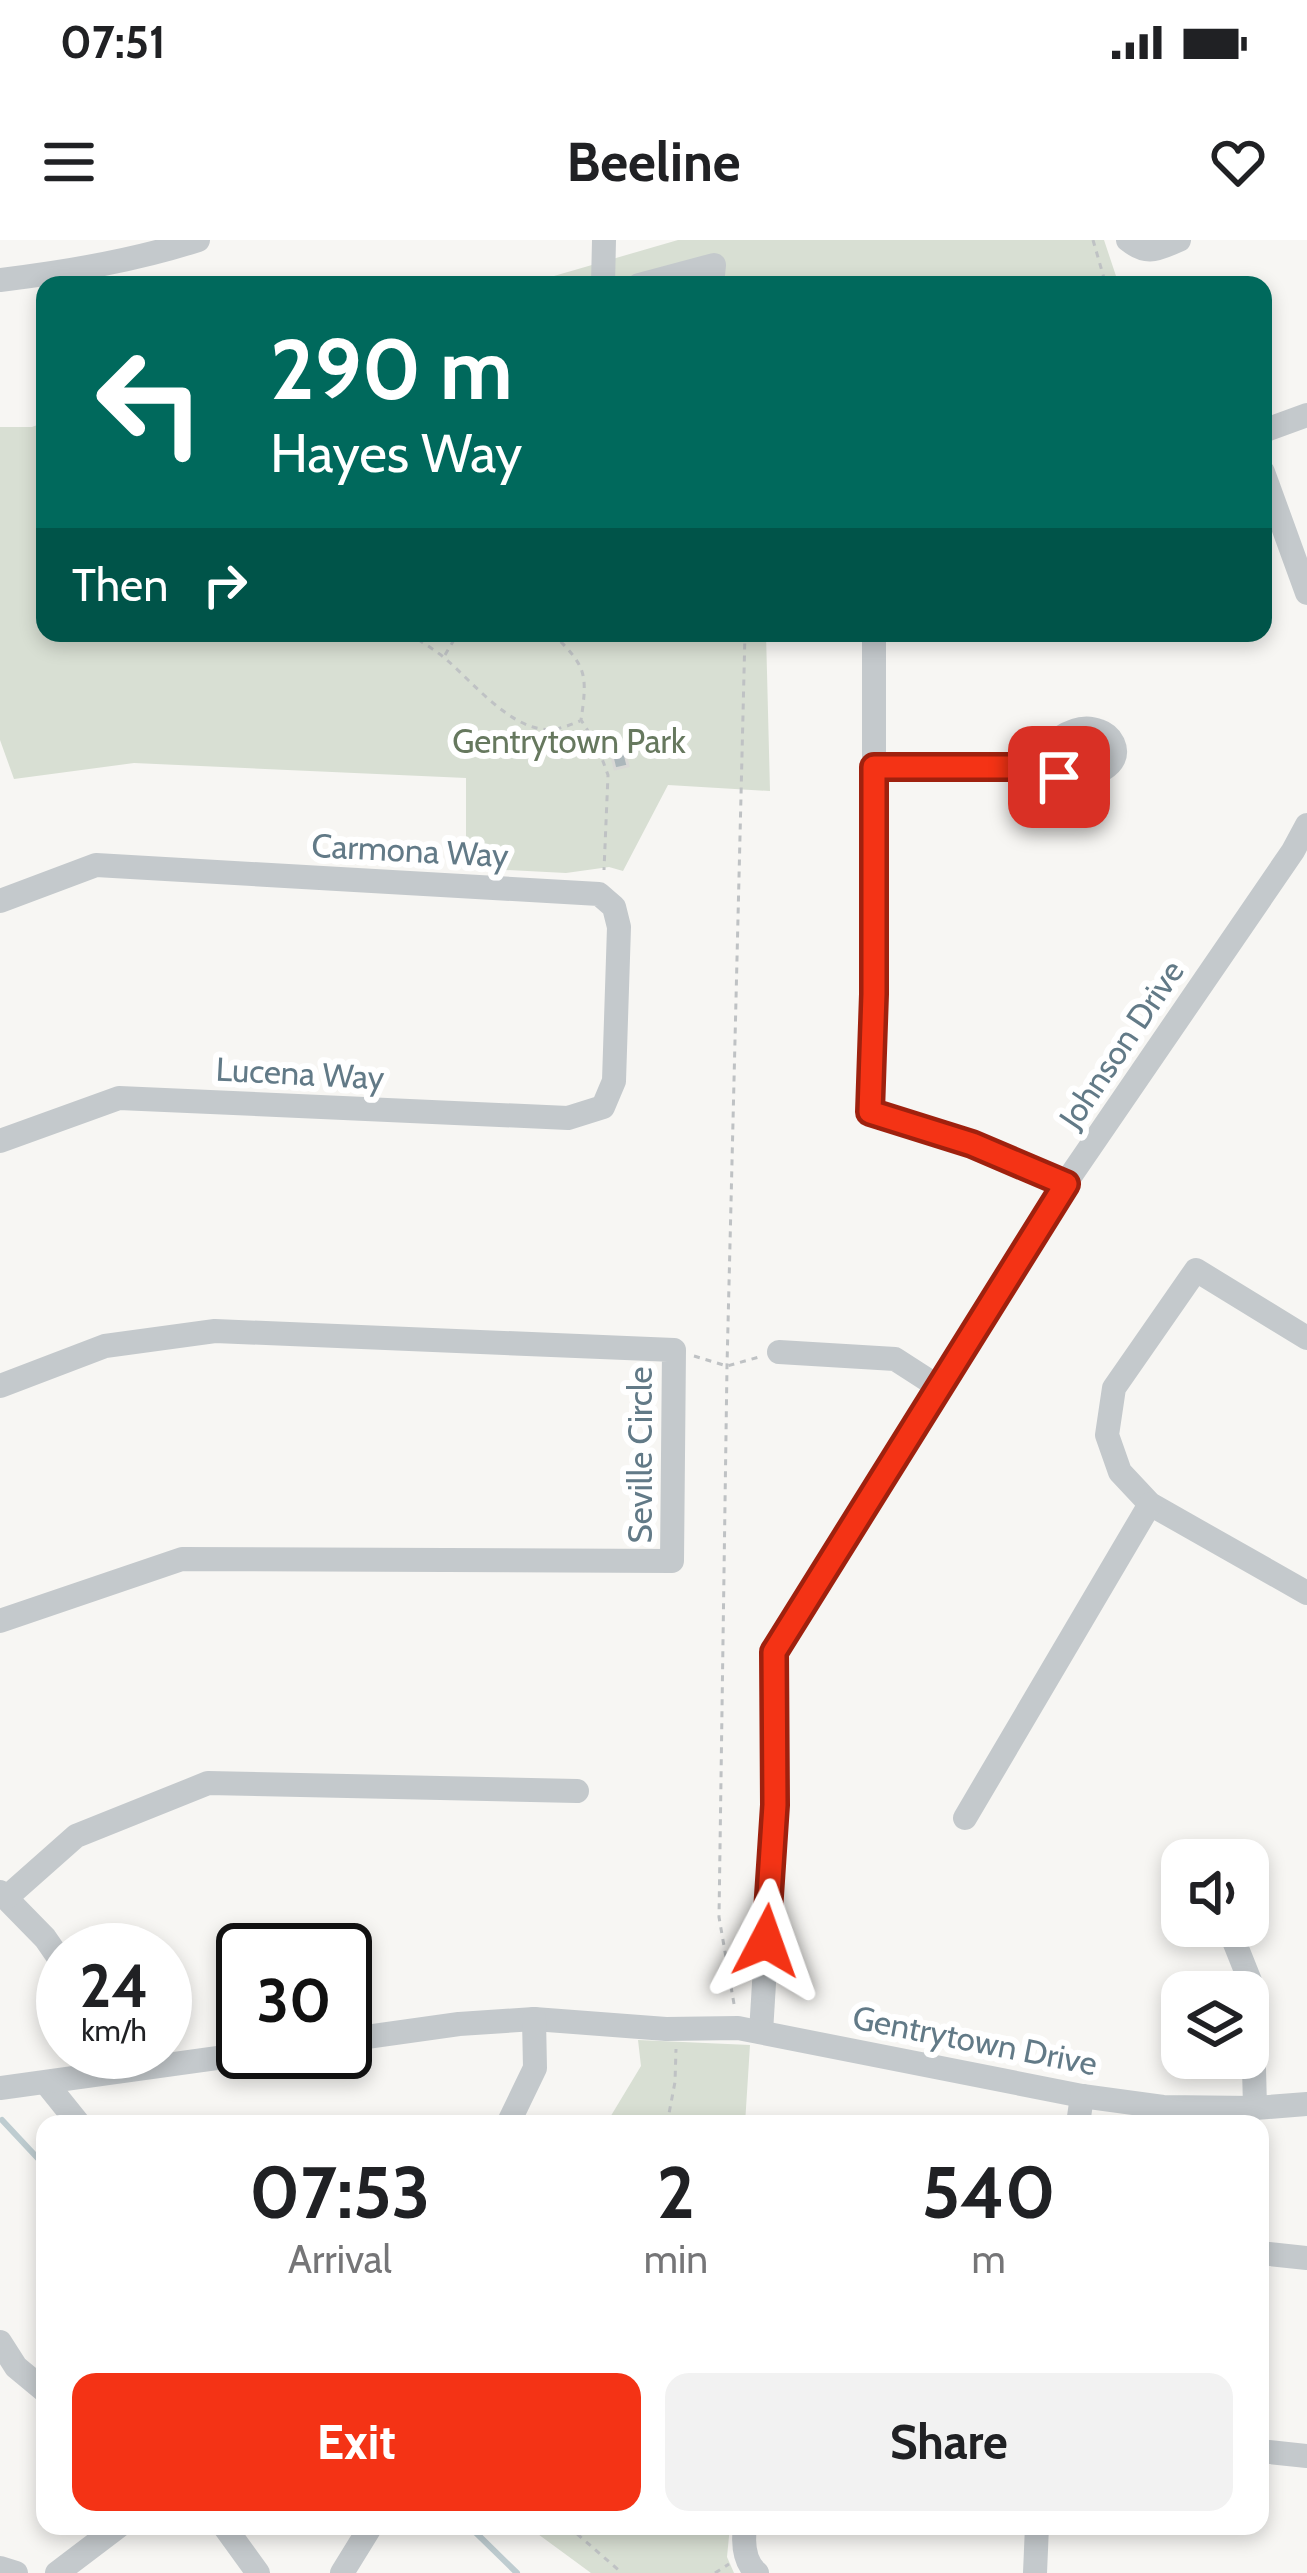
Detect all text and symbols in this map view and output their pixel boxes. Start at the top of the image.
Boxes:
text: 07:51 [60,15,165,69]
icon: menu [36,129,102,195]
text: Beeline [566,129,741,195]
icon: heart [1205,129,1271,195]
text: 290 m [270,318,513,420]
icon: left [72,324,228,480]
text: Hayes Way [270,420,522,486]
icon: right [192,552,258,618]
text: Then [72,558,168,612]
park label: Gentrytown Park [452,721,686,761]
pin [1008,726,1110,828]
icon: arrive [1026,744,1092,810]
street label: Carmona Way [311,825,510,875]
street label: Johnson Drive [1050,952,1192,1136]
street label: Lucena Way [215,1049,386,1097]
street label: Seville Circle [620,1367,660,1543]
map controls [1161,1839,1269,2079]
button: sound [1161,1839,1269,1947]
position arrow [703,1878,829,2004]
speed limit sign: 30 [216,1923,372,2079]
text: 24 [80,1949,149,2022]
button: layers [1161,1971,1269,2079]
street label: Gentrytown Drive [849,1997,1101,2083]
text: km/h [81,2012,147,2049]
text: 07:53 [249,2149,430,2236]
text: 2 [657,2149,695,2236]
text: 540 [921,2149,1056,2236]
text: Arrival [288,2235,392,2283]
text: min [644,2235,708,2283]
text: m [971,2235,1006,2283]
button: Exit [72,2373,641,2511]
button: Share [665,2373,1233,2511]

